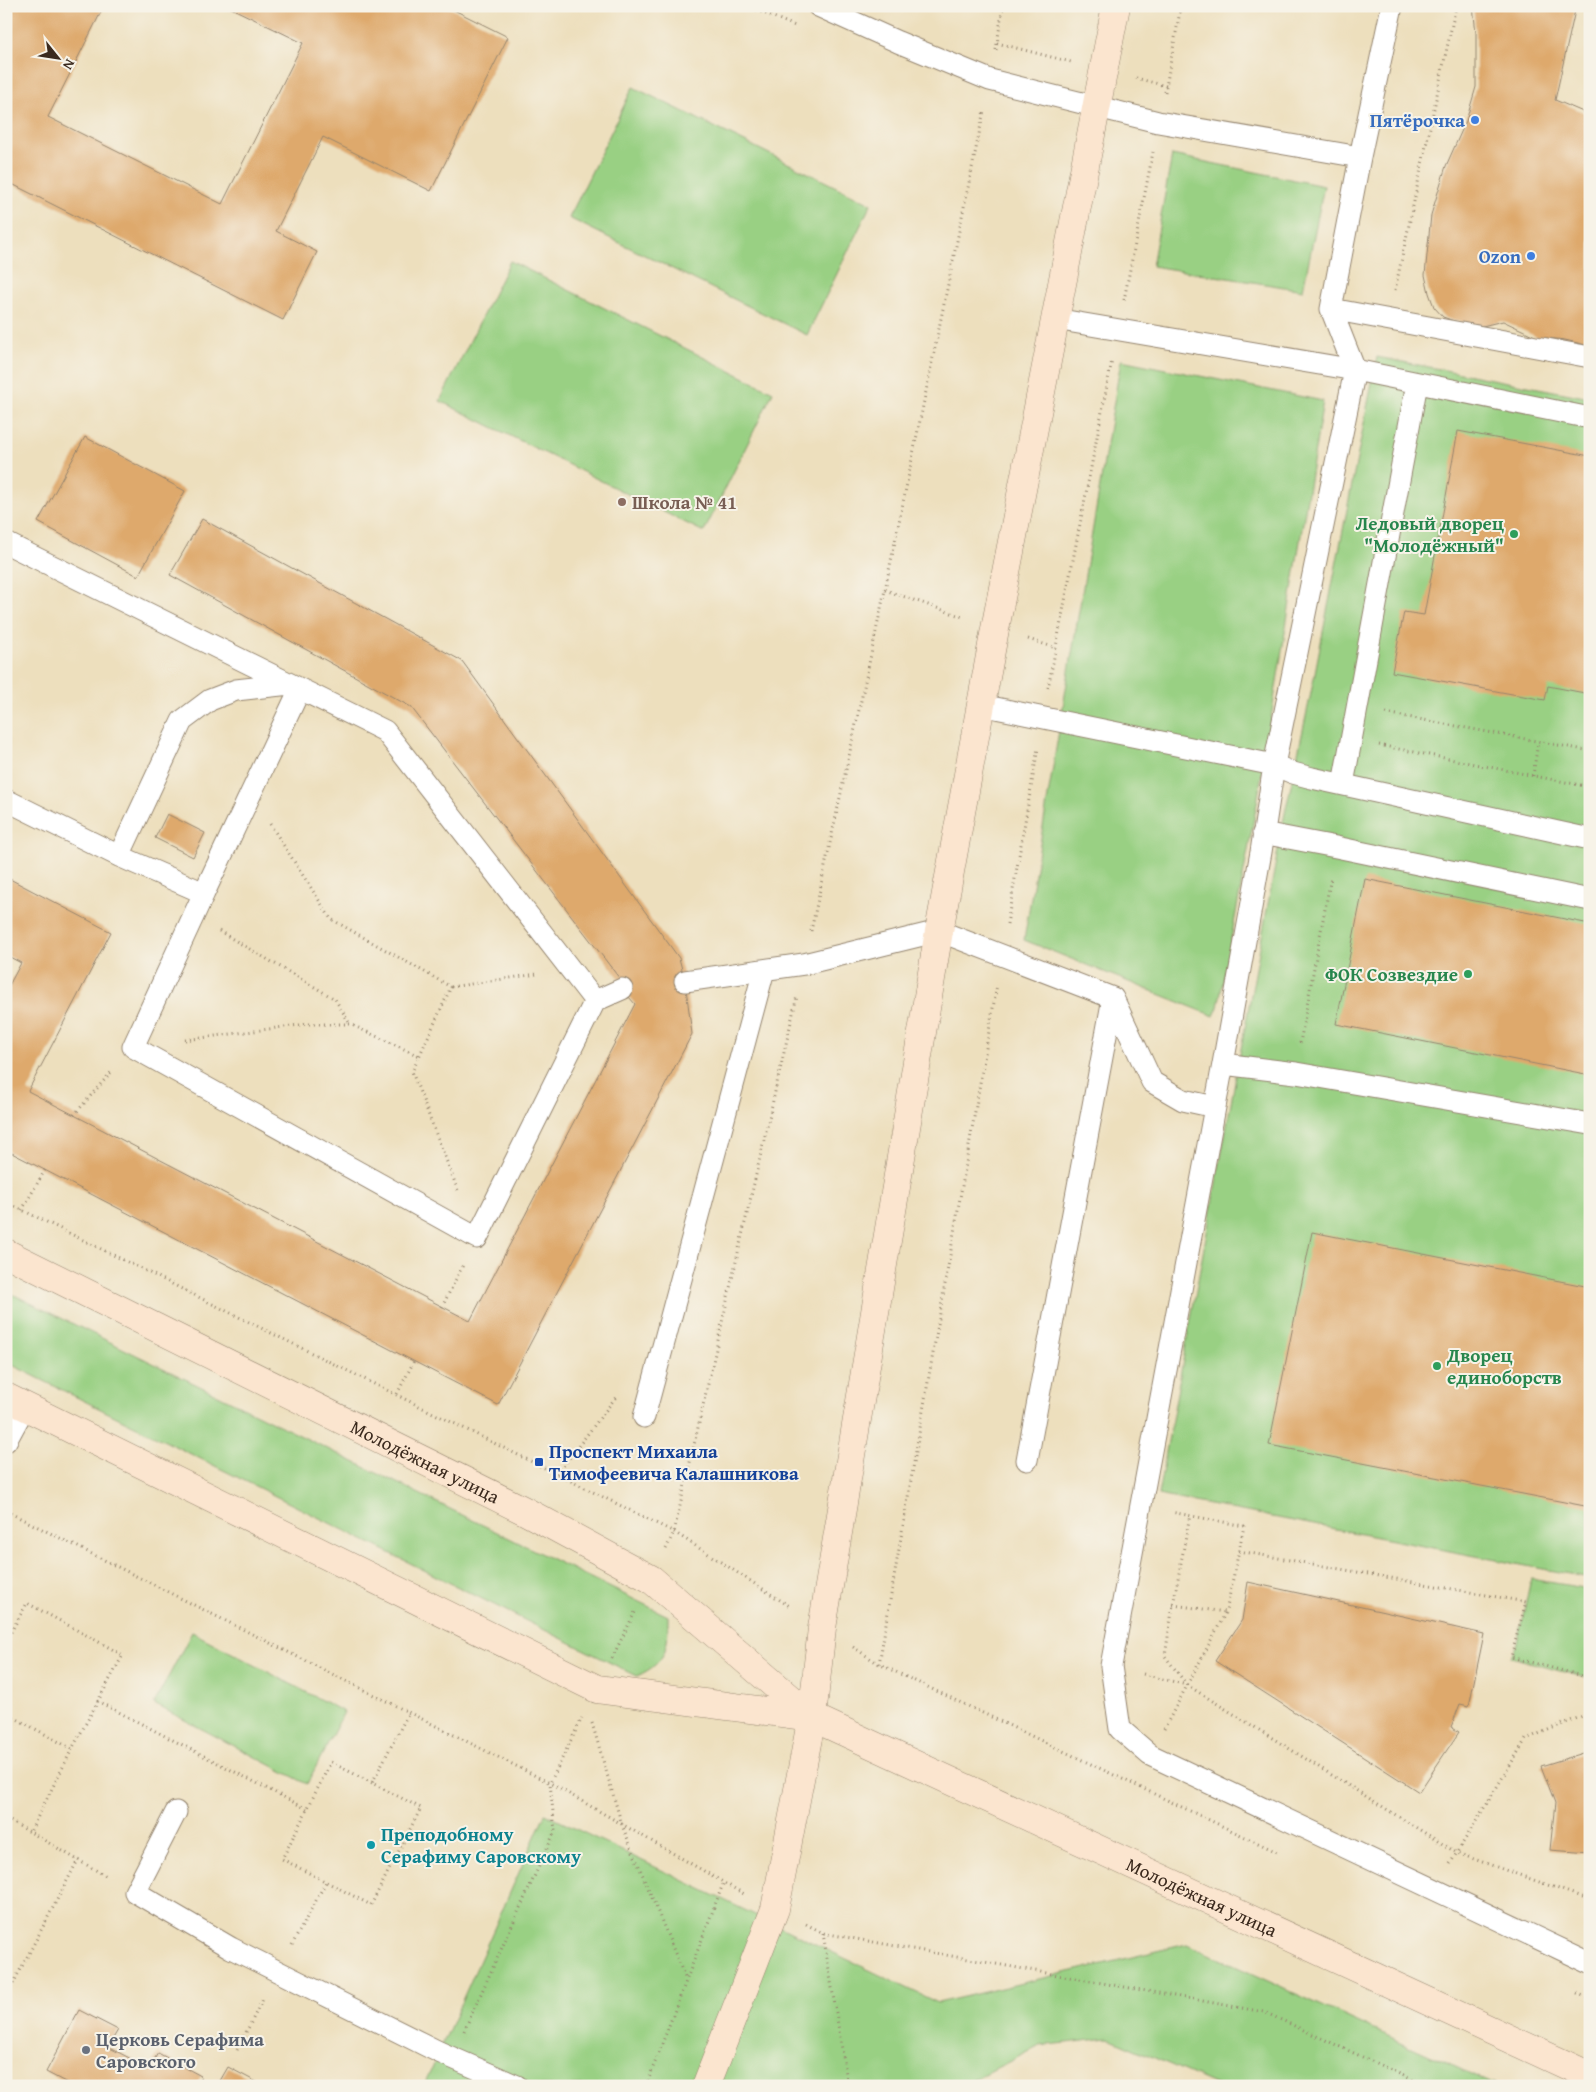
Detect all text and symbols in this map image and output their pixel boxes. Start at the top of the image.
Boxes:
north arrow [32,32,82,82]
text: N [58,55,80,74]
place label: Пятёрочка [1370,106,1465,134]
marker: Пятёрочка [1469,114,1481,126]
place label: Ozon [1479,242,1522,270]
marker: Ozon [1525,250,1537,262]
place label: Школа № 41 [632,488,737,516]
marker: Школа № 41 [616,496,628,508]
place label: Ледовый дворец "Молодёжный" [1355,509,1504,559]
marker: Ледовый дворец "Молодёжный" [1508,528,1520,540]
place label: ФОК Созвездие [1325,960,1458,988]
marker: ФОК Созвездие [1462,968,1474,980]
place label: Дворец единоборств [1446,1341,1562,1391]
marker: Дворец единоборств [1431,1360,1443,1372]
street label: Молодёжная улица [346,1412,504,1510]
place label: Проспект Михаила Тимофеевича Калашникова [549,1437,799,1487]
marker: Проспект Михаила Тимофеевича Калашникова [533,1456,545,1468]
place label: Преподобному Серафиму Саровскому [381,1820,581,1870]
marker: Преподобному Серафиму Саровскому [365,1839,377,1851]
street label: Молодёжная улица [1122,1850,1282,1944]
place label: Церковь Серафима Саровского [96,2025,264,2075]
marker: Церковь Серафима Саровского [80,2044,92,2056]

